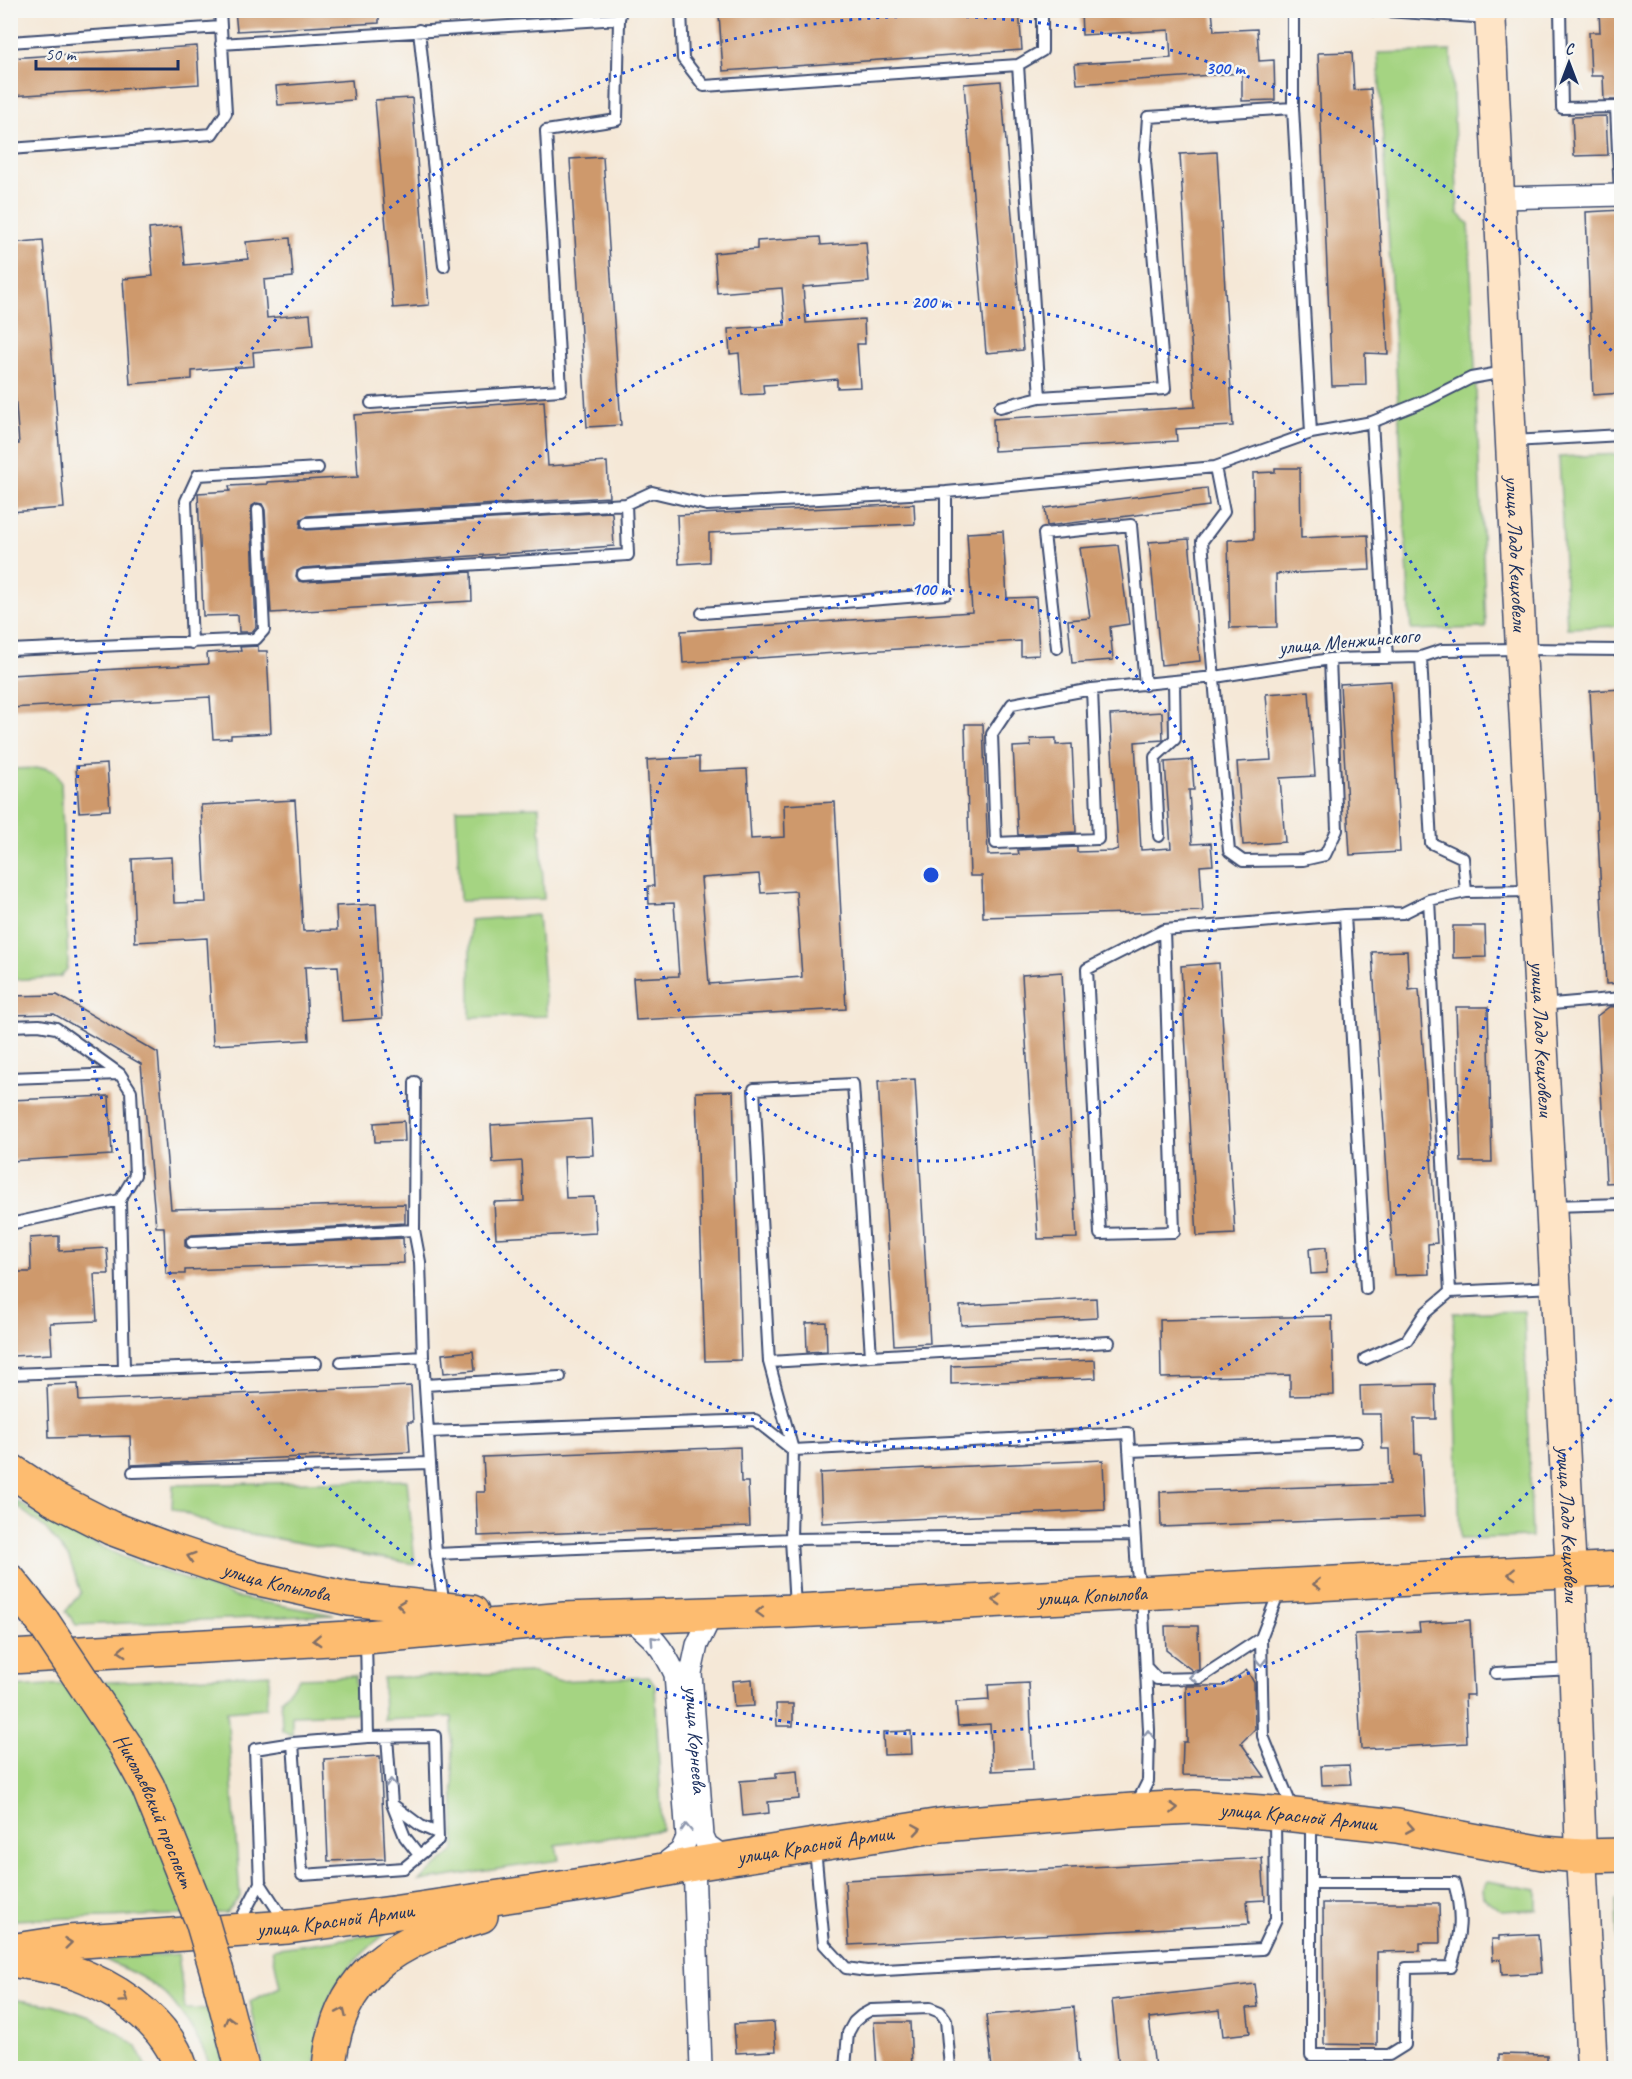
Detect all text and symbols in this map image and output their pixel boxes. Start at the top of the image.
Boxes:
scale bar [36,33,178,71]
north arrow [1539,33,1599,93]
text: С [1565,39,1575,59]
text: 50 m [45,43,78,65]
text: 300 m [1206,57,1246,79]
text: 200 m [912,291,952,313]
street label: улица Ладо Кецховели [1500,473,1533,634]
text: 100 m [912,578,952,600]
street label: улица Менжинского [1275,622,1422,660]
centre of rings [921,865,941,885]
street label: улица Ладо Кецховели [1525,958,1559,1120]
street label: улица Ладо Кецховели [1551,1444,1585,1605]
one-way arrow [186,1552,197,1565]
street label: улица Копылова [218,1555,334,1608]
one-way arrow [1508,1568,1517,1581]
one-way arrow [1313,1578,1322,1591]
street label: улица Копылова [1035,1580,1149,1611]
one-way arrow [992,1593,1001,1606]
one-way arrow [396,1599,405,1612]
one-way arrow [756,1606,765,1618]
one-way arrow [313,1633,322,1646]
one-way arrow [650,1636,661,1646]
one-way arrow [118,1644,127,1657]
one-way arrow [1255,1657,1267,1666]
one-way arrow [1188,1670,1197,1683]
street label: улица Корнеева [679,1683,713,1796]
street label: Николаевский проспект [108,1728,201,1893]
one-way arrow [1142,1730,1154,1739]
one-way arrow [384,1778,397,1787]
street label: улица Красной Армии [1217,1796,1380,1837]
one-way arrow [1170,1802,1179,1815]
street label: улица Красной Армии [733,1819,897,1870]
one-way arrow [1405,1821,1415,1834]
one-way arrow [680,1823,693,1832]
one-way arrow [913,1824,922,1836]
street label: улица Красной Армии [254,1897,417,1942]
one-way arrow [64,1937,73,1949]
one-way arrow [118,1992,129,2003]
one-way arrow [335,2007,347,2018]
one-way arrow [224,2015,237,2025]

